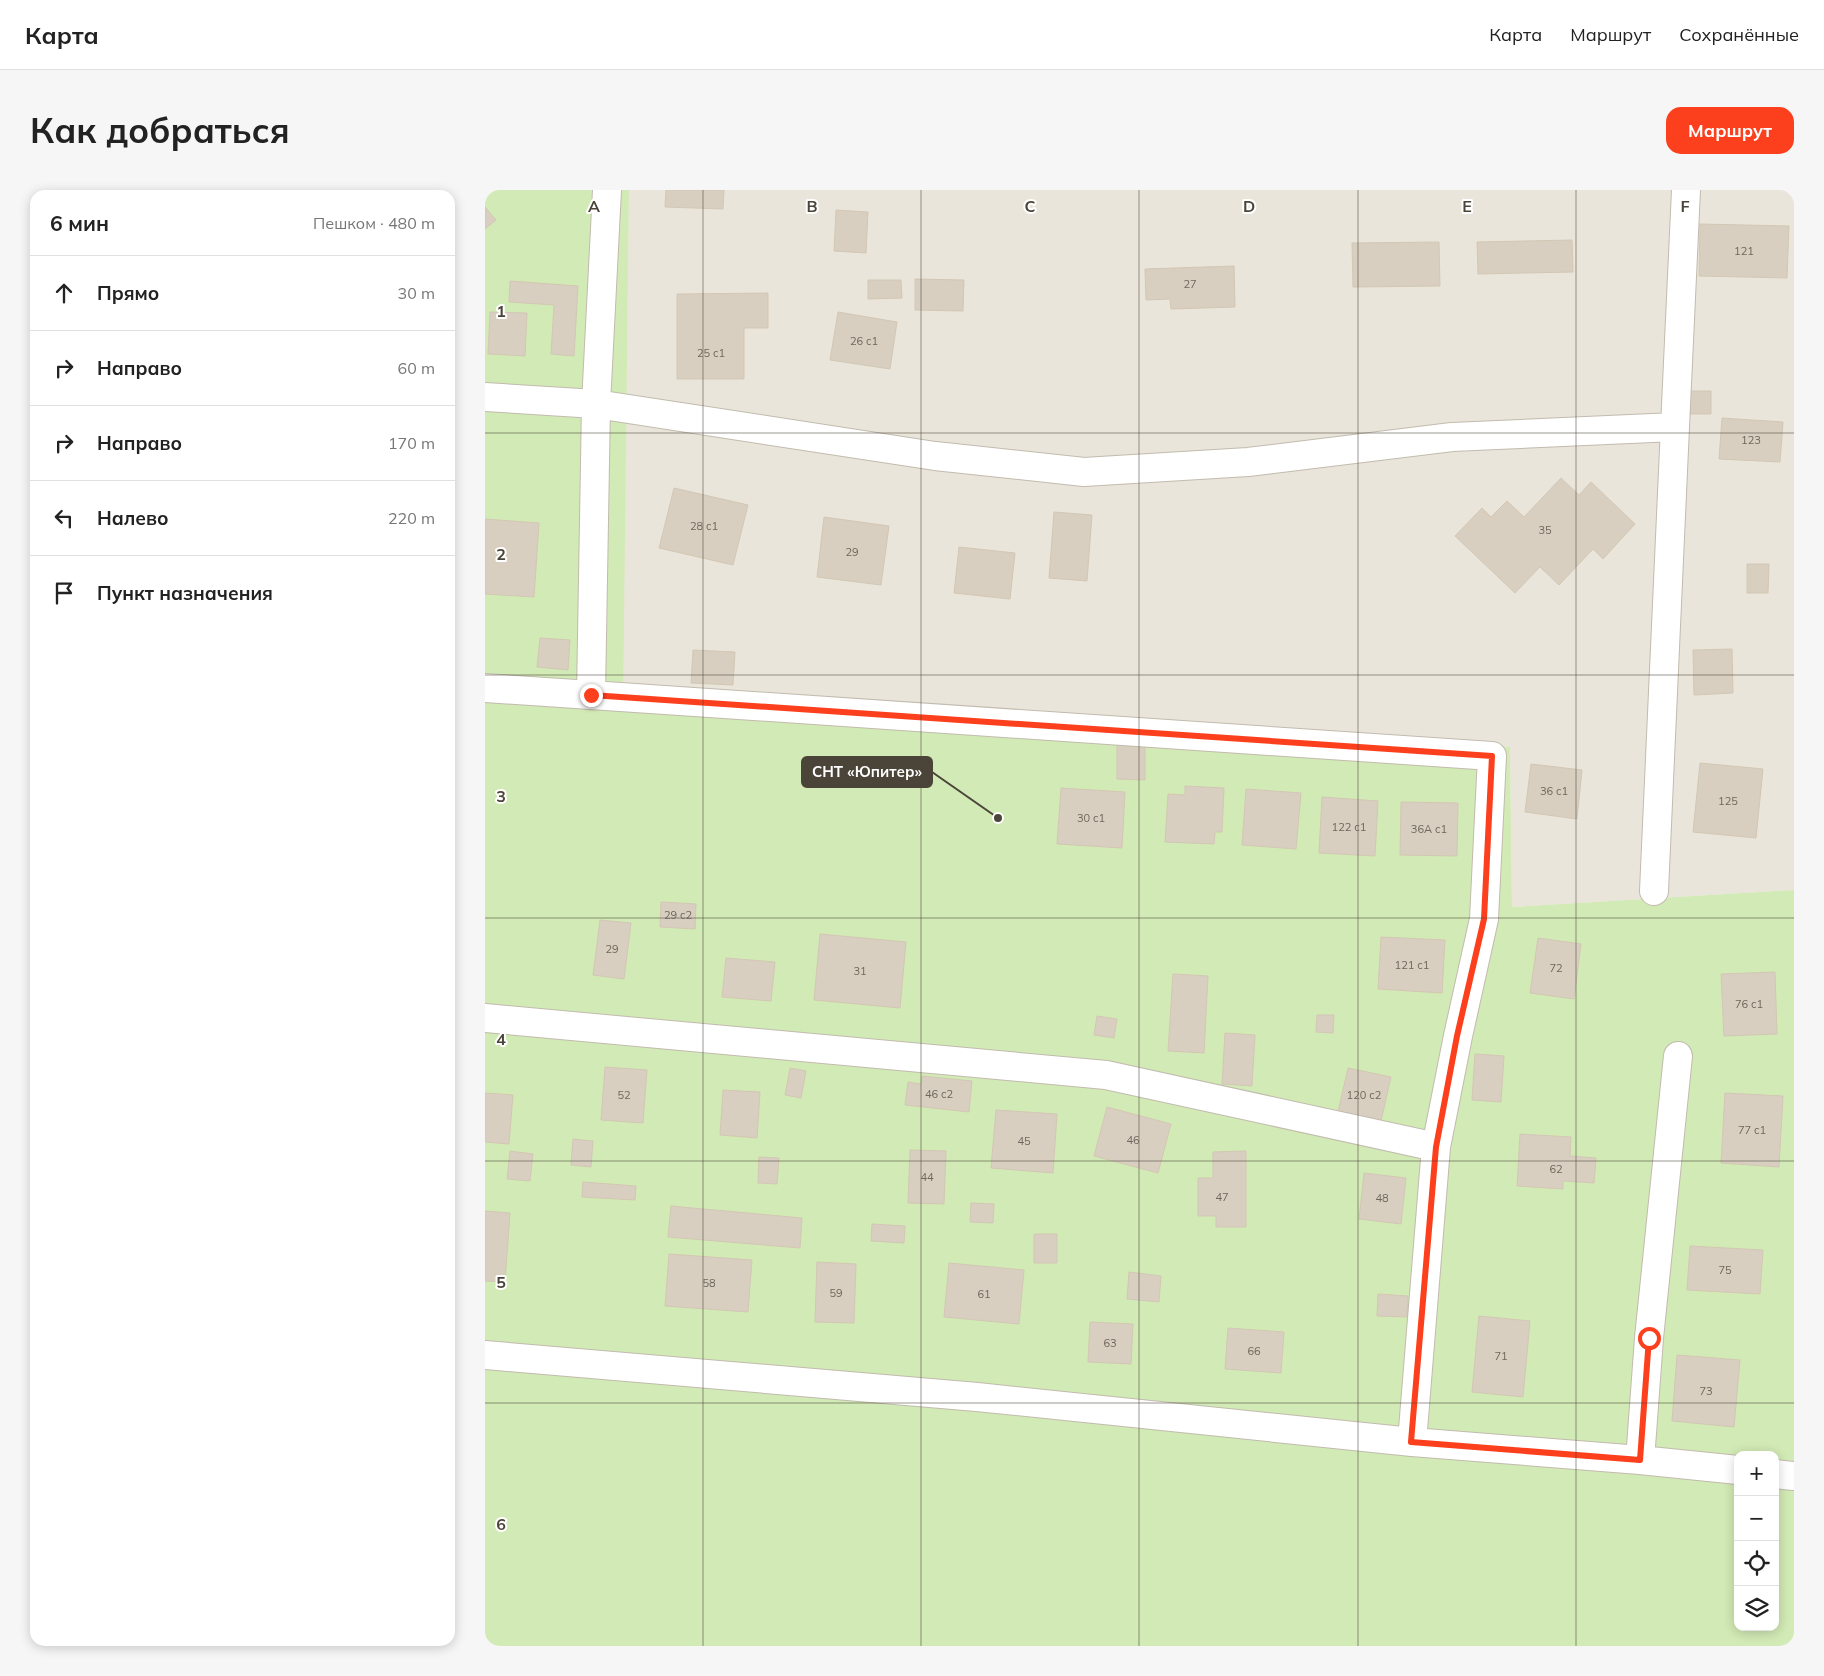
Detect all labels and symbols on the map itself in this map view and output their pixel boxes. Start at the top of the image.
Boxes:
text: A [588,196,600,216]
text: B [806,196,818,216]
text: C [1025,196,1036,216]
text: D [1243,196,1255,216]
text: E [1462,196,1472,216]
text: F [1680,196,1690,216]
house number: 121 [1734,244,1754,258]
house number: 27 [1183,277,1197,291]
text: 1 [496,301,506,321]
house number: 26 с1 [850,334,878,348]
house number: 25 с1 [697,346,725,360]
house number: 123 [1741,433,1761,447]
house number: 28 с1 [690,519,718,533]
house number: 35 [1538,523,1552,537]
text: 2 [496,544,506,564]
house number: 29 [845,545,859,559]
route end [580,684,603,707]
callout: СНТ «Юпитер» [802,757,932,787]
text: СНТ «Юпитер» [812,762,923,781]
house number: 36 с1 [1540,784,1568,798]
text: 3 [496,786,506,806]
house number: 125 [1718,794,1738,808]
house number: 30 с1 [1077,811,1105,825]
house number: 122 с1 [1332,820,1366,834]
house number: 36А с1 [1411,822,1447,836]
house number: 29 с2 [664,908,693,922]
house number: 29 [605,942,619,956]
house number: 121 с1 [1395,958,1429,972]
house number: 72 [1549,961,1563,975]
house number: 31 [853,964,867,978]
house number: 76 с1 [1735,997,1763,1011]
text: 4 [496,1029,506,1049]
house number: 46 с2 [925,1087,954,1101]
house number: 52 [617,1088,631,1102]
house number: 120 с2 [1347,1088,1382,1102]
house number: 77 с1 [1738,1123,1766,1137]
house number: 46 [1126,1133,1140,1147]
house number: 45 [1017,1134,1031,1148]
house number: 62 [1549,1162,1563,1176]
house number: 44 [920,1170,934,1184]
house number: 47 [1215,1190,1229,1204]
house number: 48 [1375,1191,1389,1205]
house number: 75 [1718,1263,1732,1277]
text: 5 [496,1272,506,1292]
house number: 58 [702,1276,716,1290]
house number: 59 [829,1286,843,1300]
house number: 61 [977,1287,991,1301]
route start [1638,1327,1661,1350]
house number: 63 [1103,1336,1117,1350]
house number: 66 [1247,1344,1261,1358]
house number: 71 [1494,1349,1508,1363]
house number: 73 [1699,1384,1713,1398]
text: 6 [496,1514,506,1534]

